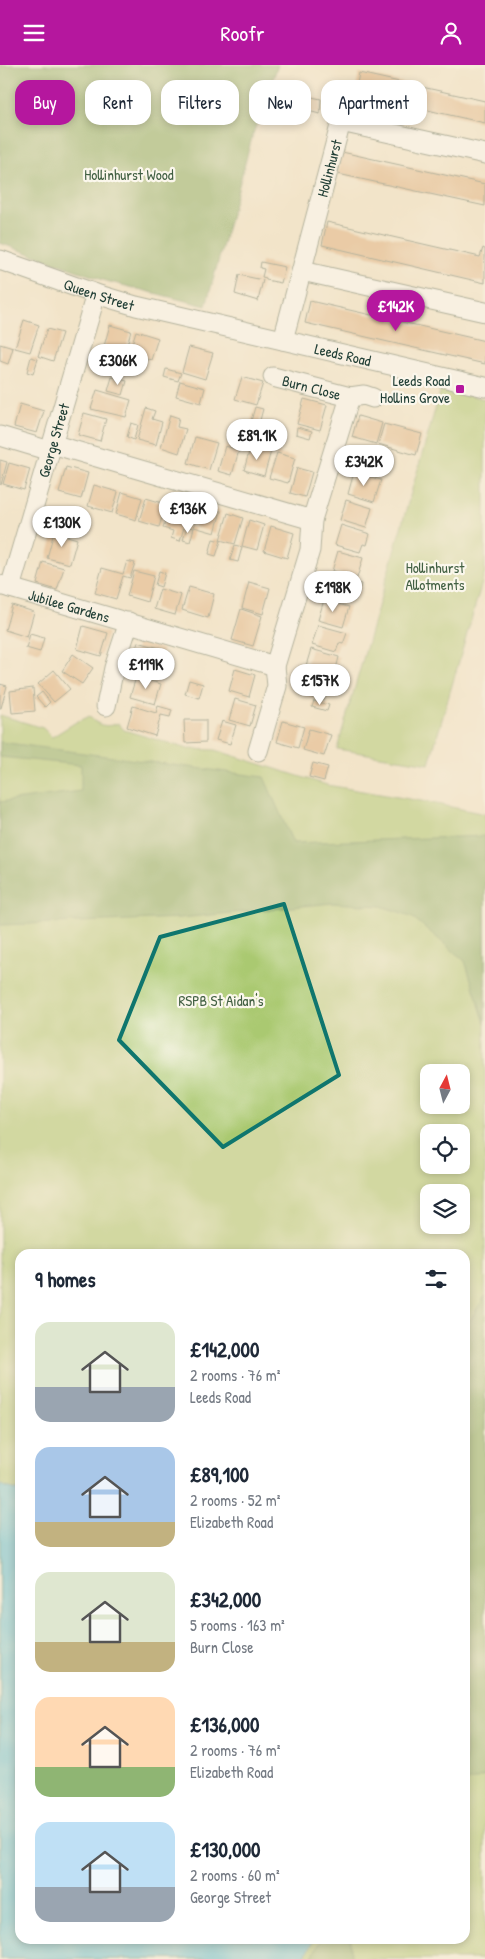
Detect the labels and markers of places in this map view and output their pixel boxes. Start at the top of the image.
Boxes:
pin: £142K [361,289,431,332]
pin: £306K [83,343,153,386]
place label: Leeds Road Hollins Grove [380,370,450,408]
marker: Leeds Road Hollins Grove [454,383,466,395]
pin: £89.1K [216,419,298,461]
pin: £342K [329,445,399,487]
pin: £136K [153,491,223,534]
pin: £130K [27,505,97,548]
pin: £198K [298,571,368,613]
pin: £119K [111,647,181,690]
pin: £157K [285,663,355,706]

